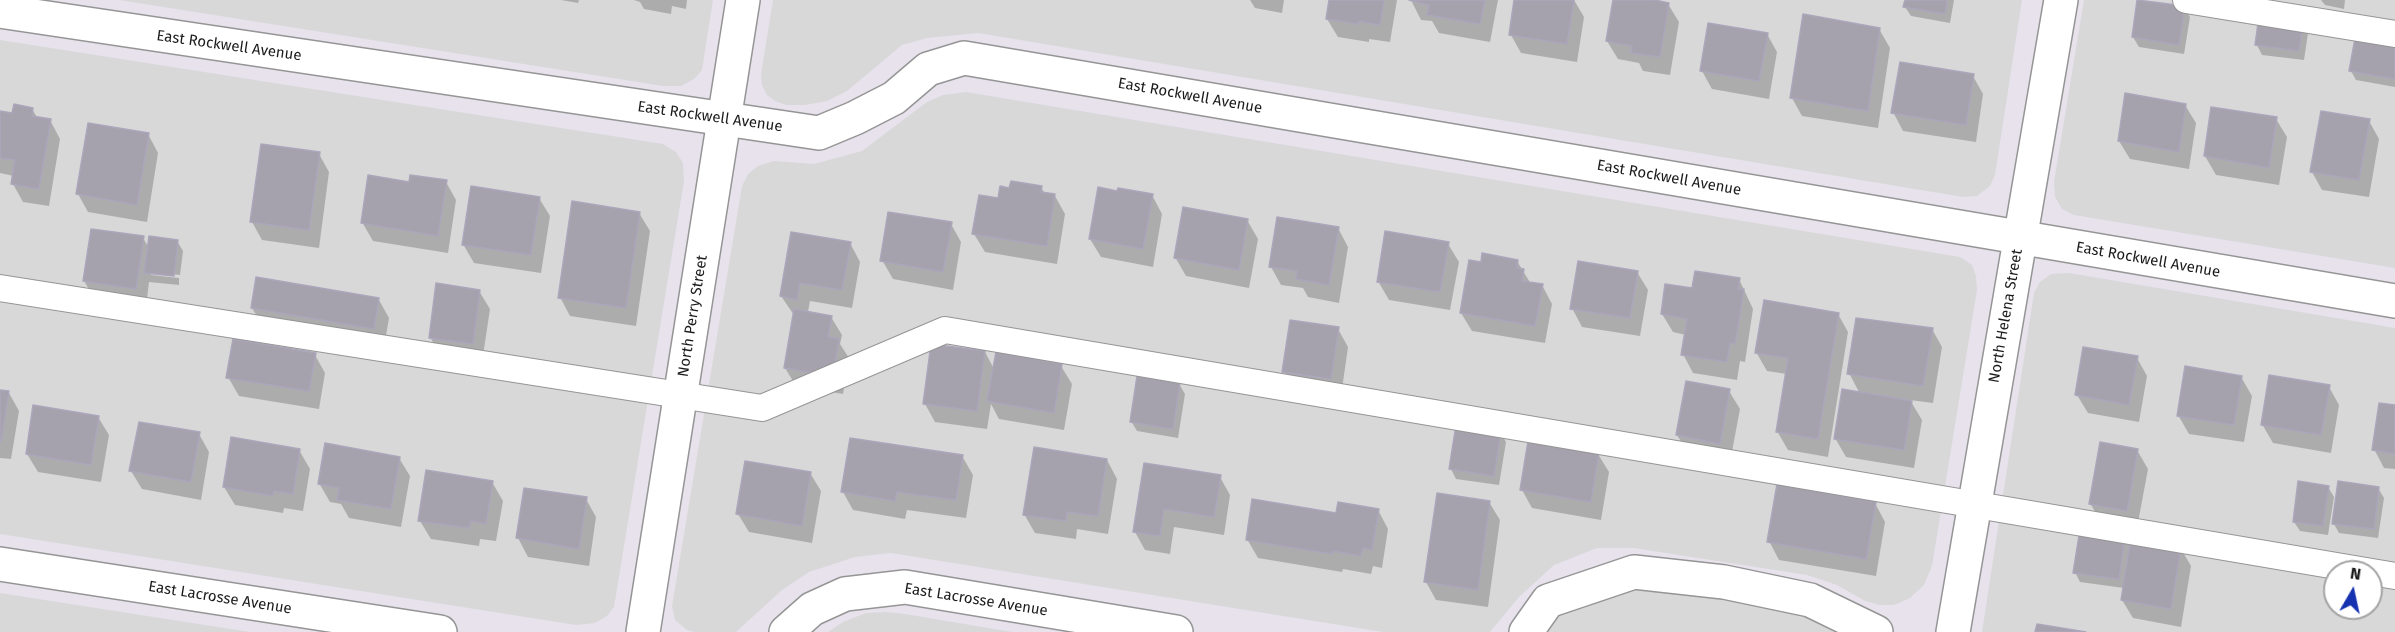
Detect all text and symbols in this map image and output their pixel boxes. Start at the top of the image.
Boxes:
street label: East Rockwell Avenue [155,27,303,65]
street label: East Rockwell Avenue [1116,74,1264,118]
street label: East Rockwell Avenue [636,98,784,136]
street label: East Rockwell Avenue [1595,156,1743,200]
street label: East Rockwell Avenue [2074,238,2222,282]
street label: North Helena Street [1985,248,2027,384]
street label: North Perry Street [674,254,712,378]
north arrow [2323,560,2383,620]
text: N [2349,563,2362,584]
street label: East Lacrosse Avenue [147,578,293,618]
street label: East Lacrosse Avenue [903,580,1049,620]

